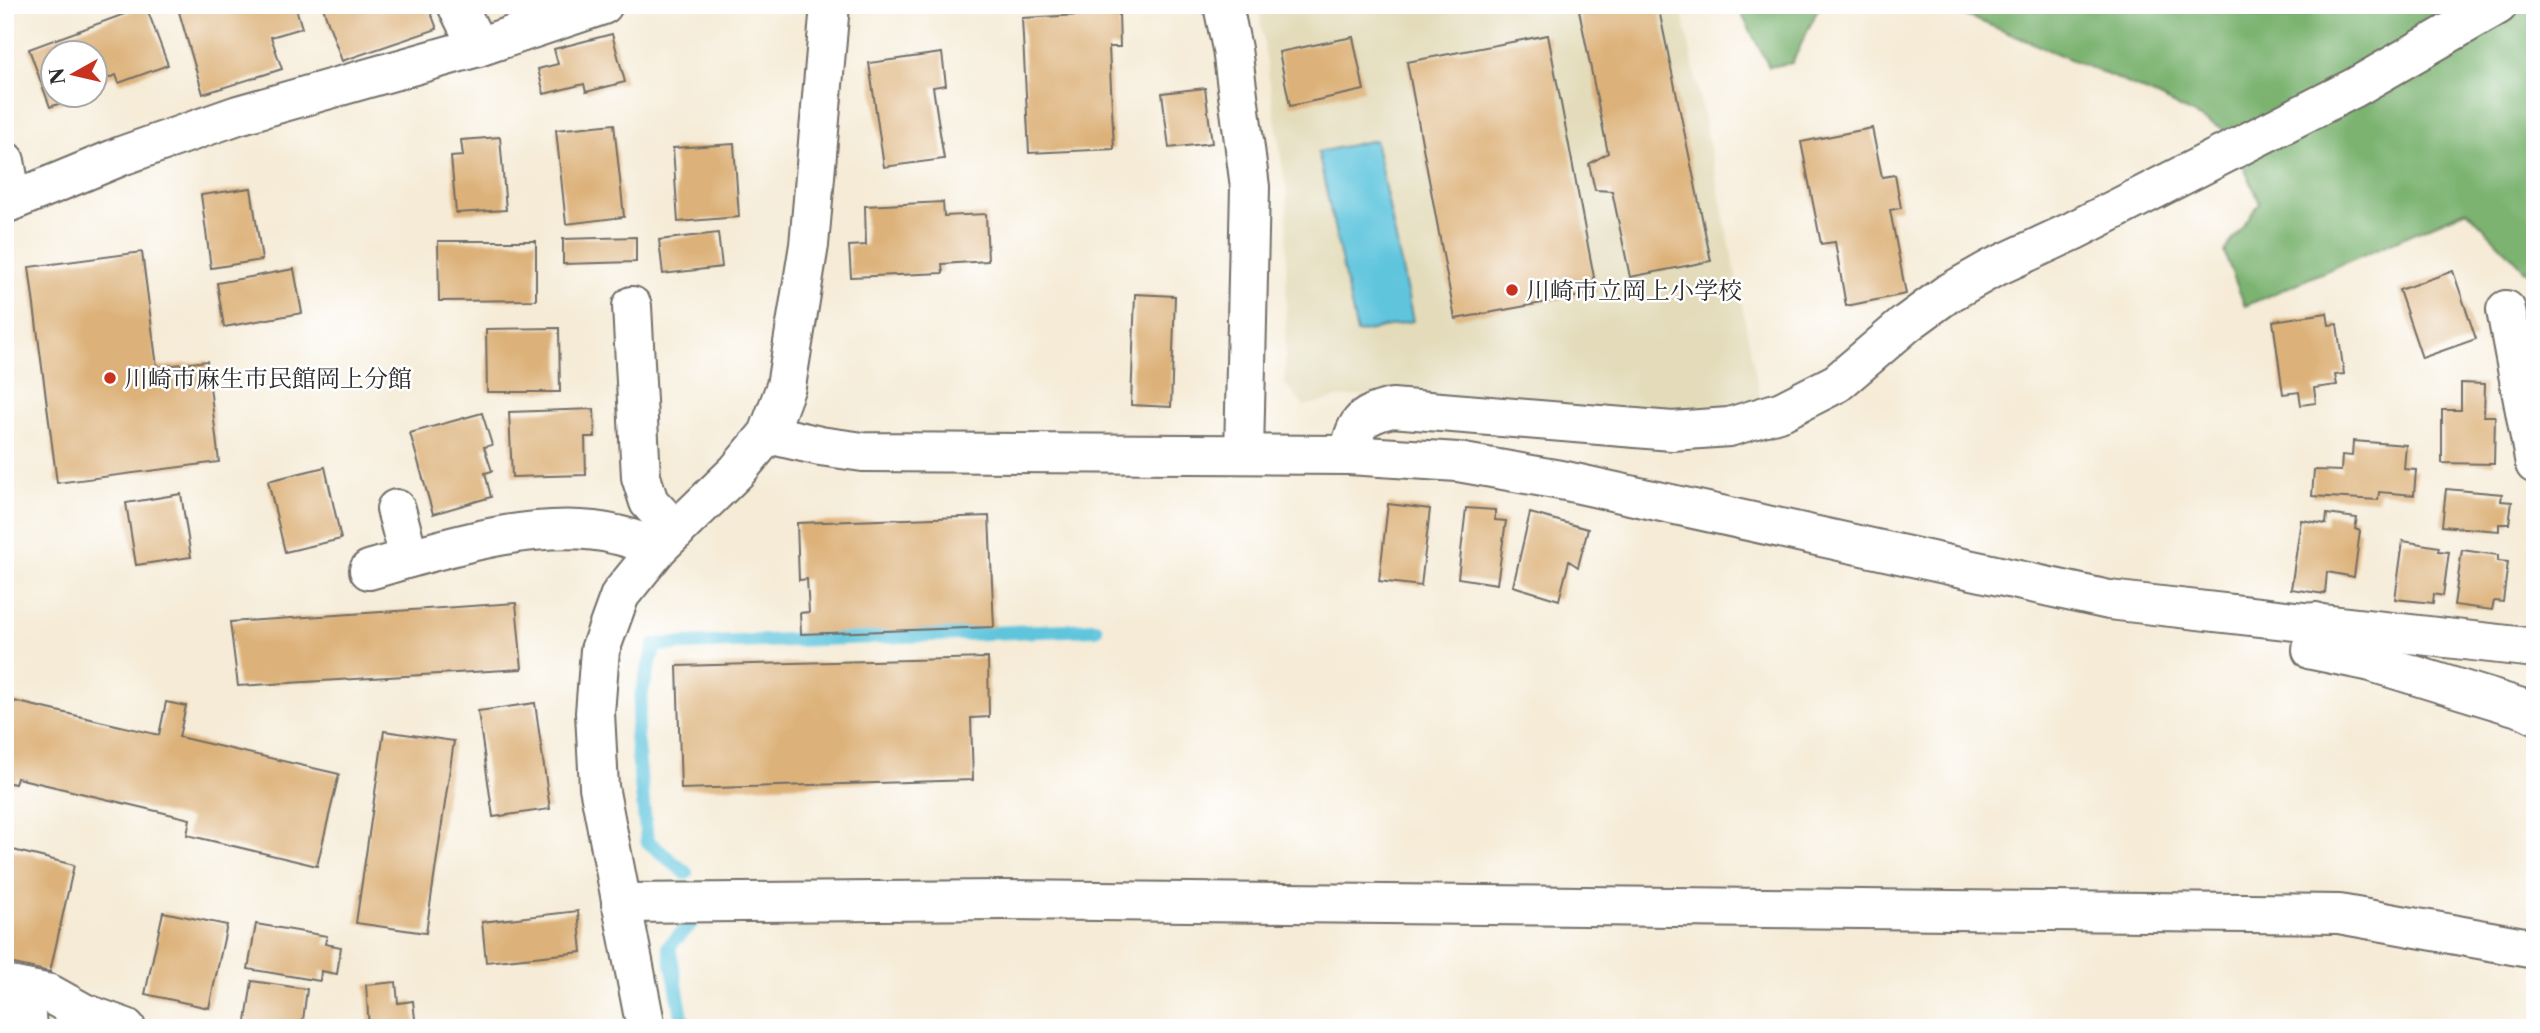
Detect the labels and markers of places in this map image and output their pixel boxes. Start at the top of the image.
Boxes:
place label: 川崎市立岡上小学校 [1526,276,1742,305]
marker: 川崎市立岡上小学校 [1504,282,1520,298]
place label: 川崎市麻生市民館岡上分館 [124,364,412,393]
marker: 川崎市麻生市民館岡上分館 [102,370,118,386]

